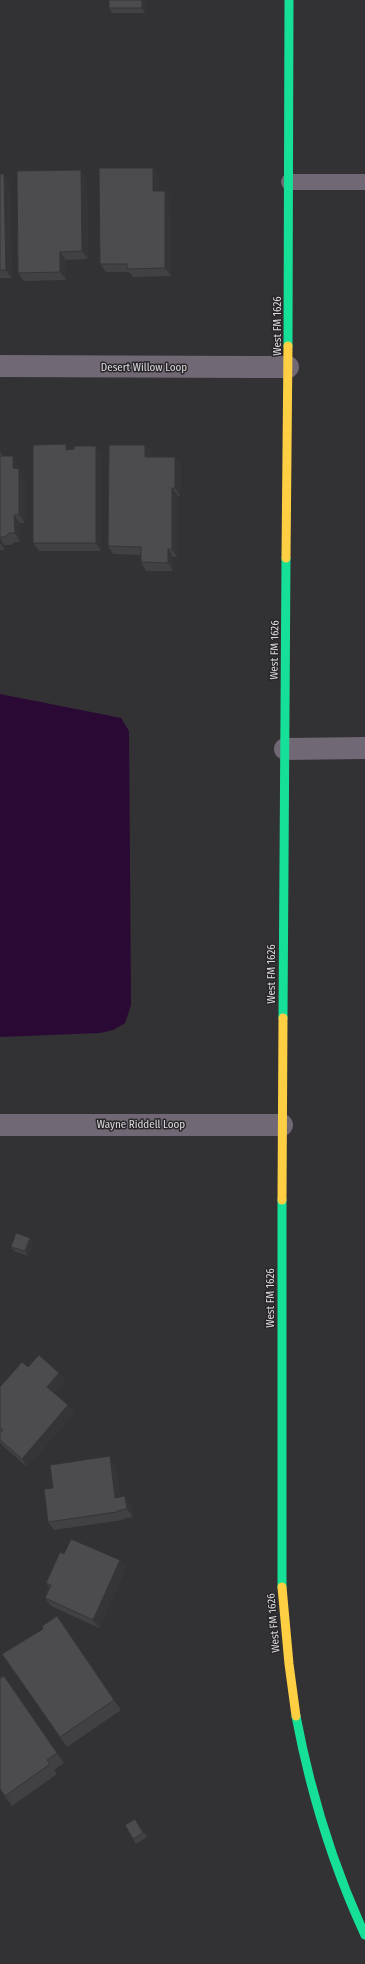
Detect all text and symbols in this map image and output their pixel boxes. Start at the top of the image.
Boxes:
street label: West FM 1626 [271,296,284,356]
street label: Desert Willow Loop [101,361,187,374]
street label: West FM 1626 [267,620,282,680]
street label: West FM 1626 [265,944,278,1004]
street label: Wayne Riddell Loop [97,1118,185,1131]
street label: West FM 1626 [264,1268,277,1328]
street label: West FM 1626 [264,1592,283,1653]

